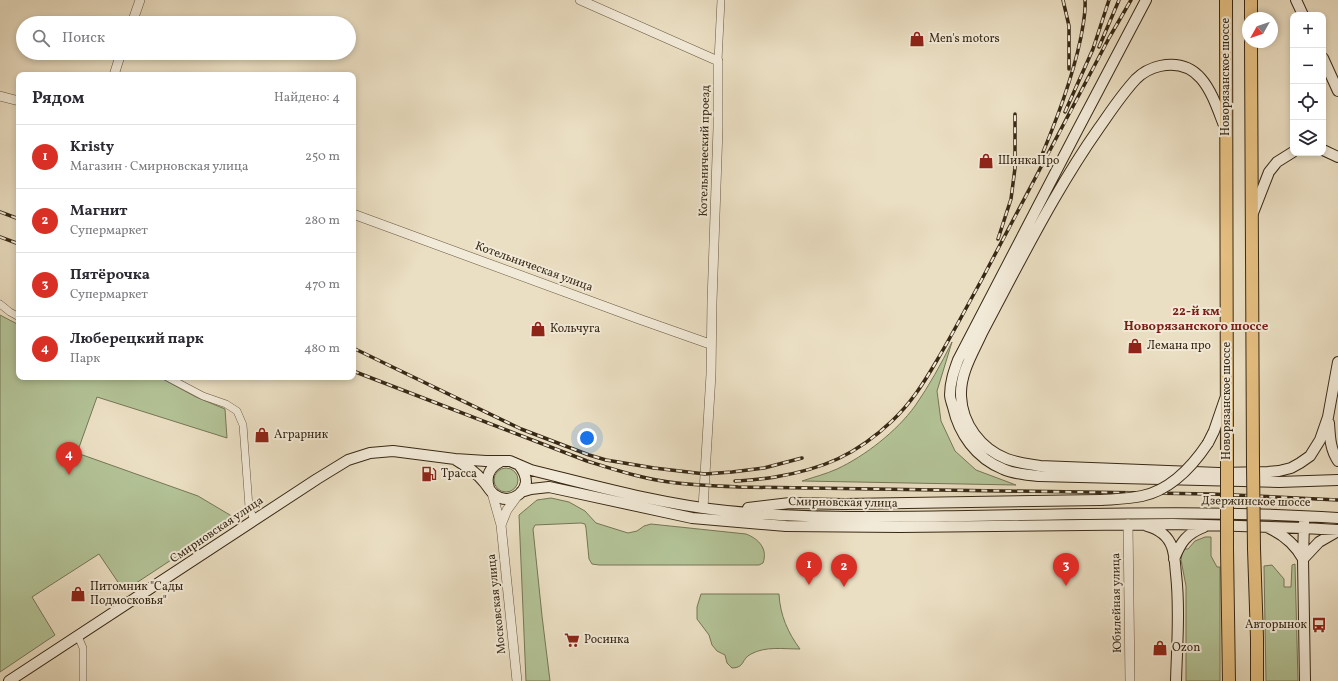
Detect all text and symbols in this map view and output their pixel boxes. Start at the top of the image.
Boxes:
north arrow [1242,12,1278,48]
map controls [1290,12,1326,156]
button: + [1290,12,1326,48]
search box [16,16,356,60]
street label: Новорязанское шоссе [1218,18,1234,136]
icon: search [30,27,52,49]
text: Поиск [62,28,105,49]
shop icon: Men's motors [908,30,926,48]
place label: Men's motors [929,31,1000,47]
button: − [1290,48,1326,84]
button: locate [1290,84,1326,120]
street label: Котельнический проезд [696,85,714,217]
text: Рядом [32,87,85,110]
text: Найдено: 4 [274,89,340,107]
button: layers [1290,120,1326,156]
text: Kristy [70,137,114,158]
text: 1 [42,148,48,166]
text: 250 m [305,148,340,166]
shop icon: ШинкаПро [977,152,995,170]
place label: ШинкаПро [998,153,1059,169]
text: Магазин · Смирновская улица [70,158,249,176]
text: Магнит [70,201,127,222]
text: 2 [42,212,48,230]
text: 280 m [304,212,340,230]
text: Супермаркет [70,222,148,240]
street label: Котельническая улица [473,238,595,296]
text: Пятёрочка [70,265,150,286]
text: 3 [42,276,48,294]
text: 470 m [305,276,340,294]
text: Супермаркет [70,286,148,304]
district label: 22-й км Новорязанского шоссе [1124,303,1269,336]
shop icon: Кольчуга [529,320,547,338]
place label: Кольчуга [550,321,600,337]
text: Люберецкий парк [70,329,204,350]
shop icon: Лемана про [1126,337,1144,355]
place label: Лемана про [1147,338,1211,354]
text: 4 [41,340,49,358]
text: 480 m [304,340,340,358]
street label: Новорязанское шоссе [1219,342,1235,460]
text: Парк [70,350,100,368]
shop icon: Аграрник [253,426,271,444]
place label: Аграрник [274,427,329,443]
your location [577,428,597,448]
pin: 4 [56,442,82,475]
fuel station icon: Трасса [420,465,438,483]
place label: Трасса [441,466,477,482]
street label: Смирновская улица [167,493,267,567]
street label: Дзержинское шоссе [1201,493,1311,511]
street label: Смирновская улица [788,494,898,512]
pin: 1 [796,552,822,585]
street label: Московская улица [484,553,510,655]
pin: 3 [1053,553,1079,586]
street label: Юбилейная улица [1108,553,1126,653]
pin: 2 [831,554,857,587]
place label: Питомник "Сады Подмосковья" [90,579,184,609]
shop icon: Питомник "Сады Подмосковья" [69,585,87,603]
bus stop icon: Авторынок [1310,616,1328,634]
place label: Авторынок [1245,617,1308,633]
supermarket icon: Росинка [563,631,581,649]
place label: Росинка [584,632,629,648]
shop icon: Ozon [1151,639,1169,657]
place label: Ozon [1172,640,1200,656]

